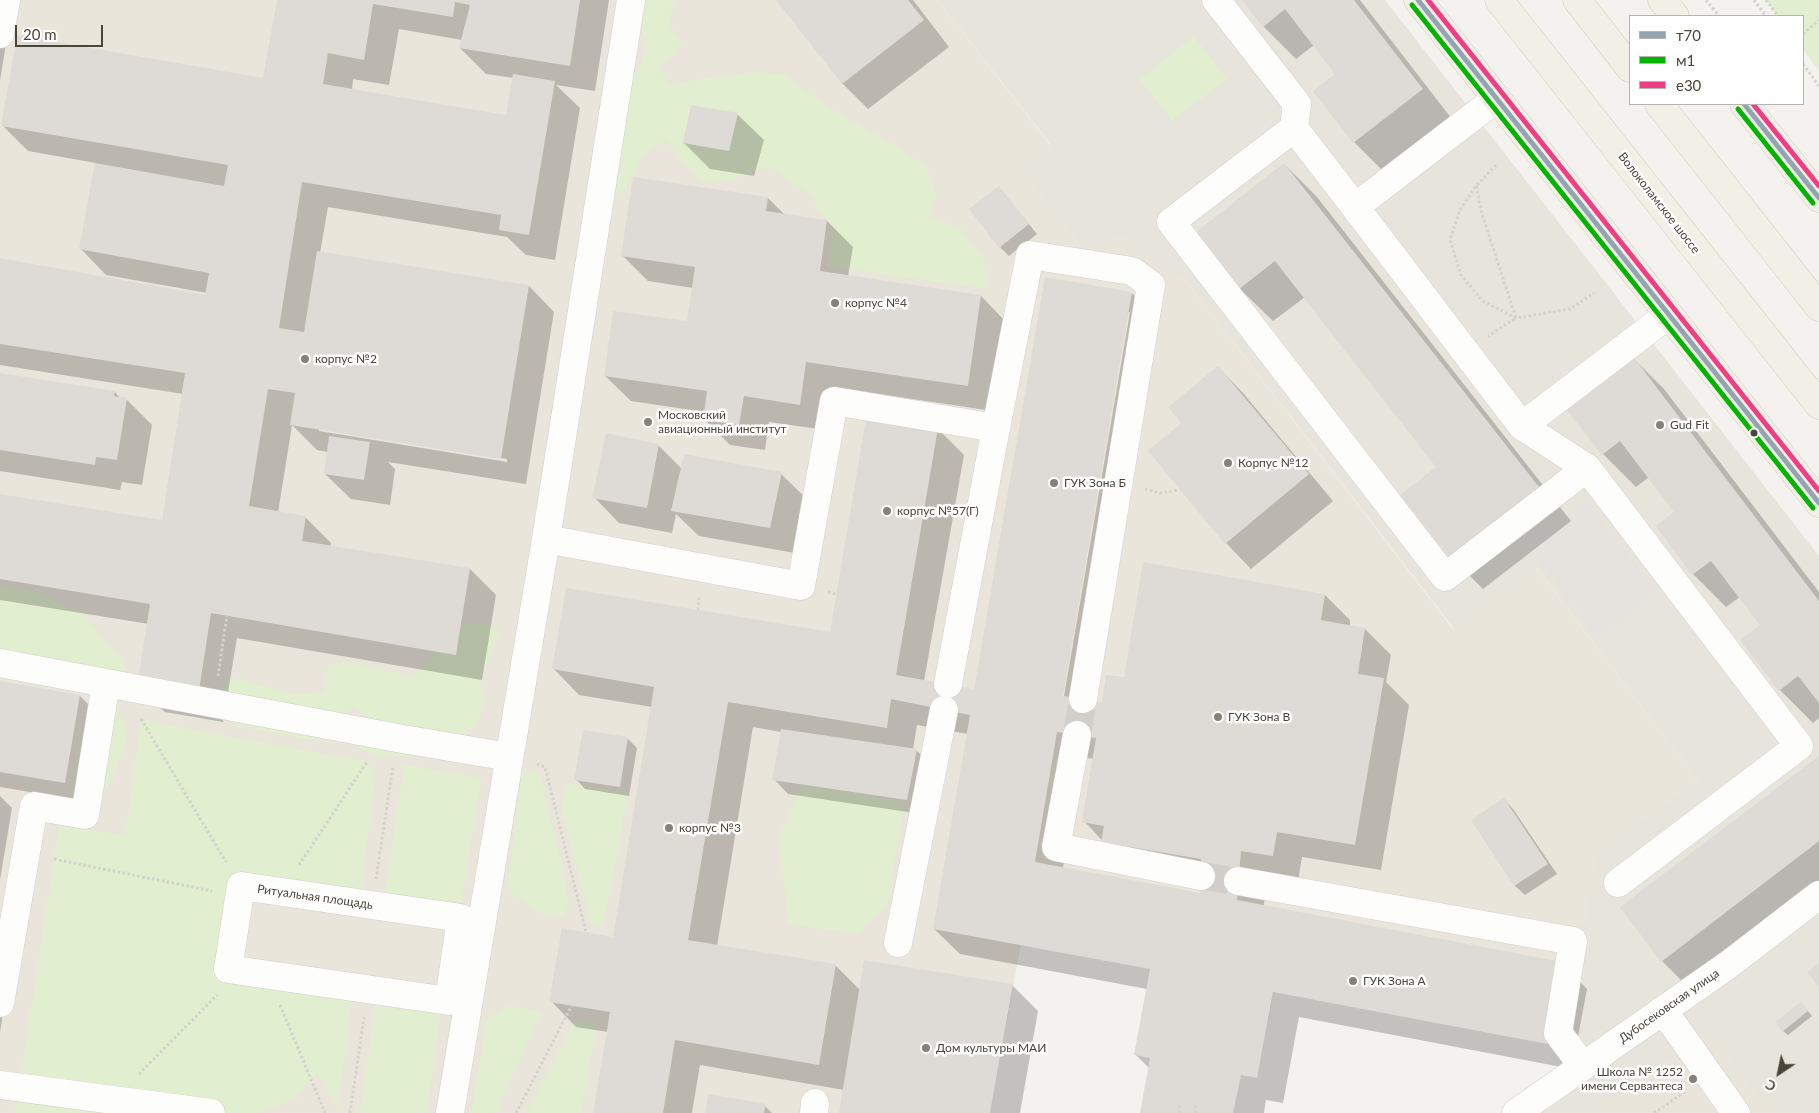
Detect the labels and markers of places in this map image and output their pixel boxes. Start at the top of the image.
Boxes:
place label: корпус №4 [845,296,907,310]
marker: корпус №4 [829,297,841,309]
place label: корпус №2 [315,352,377,366]
marker: корпус №2 [299,353,311,365]
place label: Московский авиационный институт [658,408,787,436]
marker: Московский авиационный институт [642,416,654,428]
place label: Gud Fit [1670,418,1709,432]
marker: Gud Fit [1654,419,1666,431]
unlabelled marker [1749,428,1759,438]
place label: Корпус №12 [1238,456,1308,470]
marker: Корпус №12 [1222,457,1234,469]
place label: ГУК Зона Б [1064,476,1126,490]
marker: ГУК Зона Б [1048,477,1060,489]
place label: корпус №57(Г) [897,504,979,518]
marker: корпус №57(Г) [881,505,893,517]
place label: ГУК Зона В [1228,710,1290,724]
marker: ГУК Зона В [1212,711,1224,723]
place label: корпус №3 [679,821,741,835]
marker: корпус №3 [663,822,675,834]
place label: ГУК Зона А [1363,974,1426,988]
marker: ГУК Зона А [1347,975,1359,987]
place label: Дом культуры МАИ [936,1041,1046,1055]
marker: Дом культуры МАИ [920,1042,932,1054]
place label: Школа № 1252 имени Сервантеса [1581,1065,1683,1093]
marker: Школа № 1252 имени Сервантеса [1687,1073,1699,1085]

